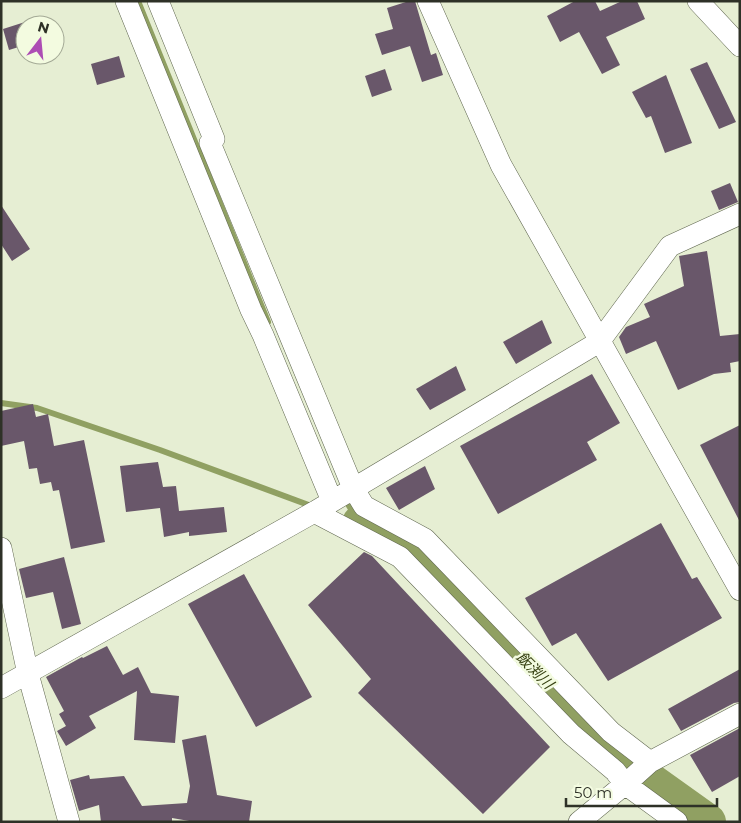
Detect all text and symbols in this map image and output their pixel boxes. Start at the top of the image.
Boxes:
north arrow [15,15,65,65]
text: N [36,17,52,38]
water label: 飯渕川 [512,647,559,694]
scale bar [566,776,717,808]
text: 50 m [574,783,612,802]

